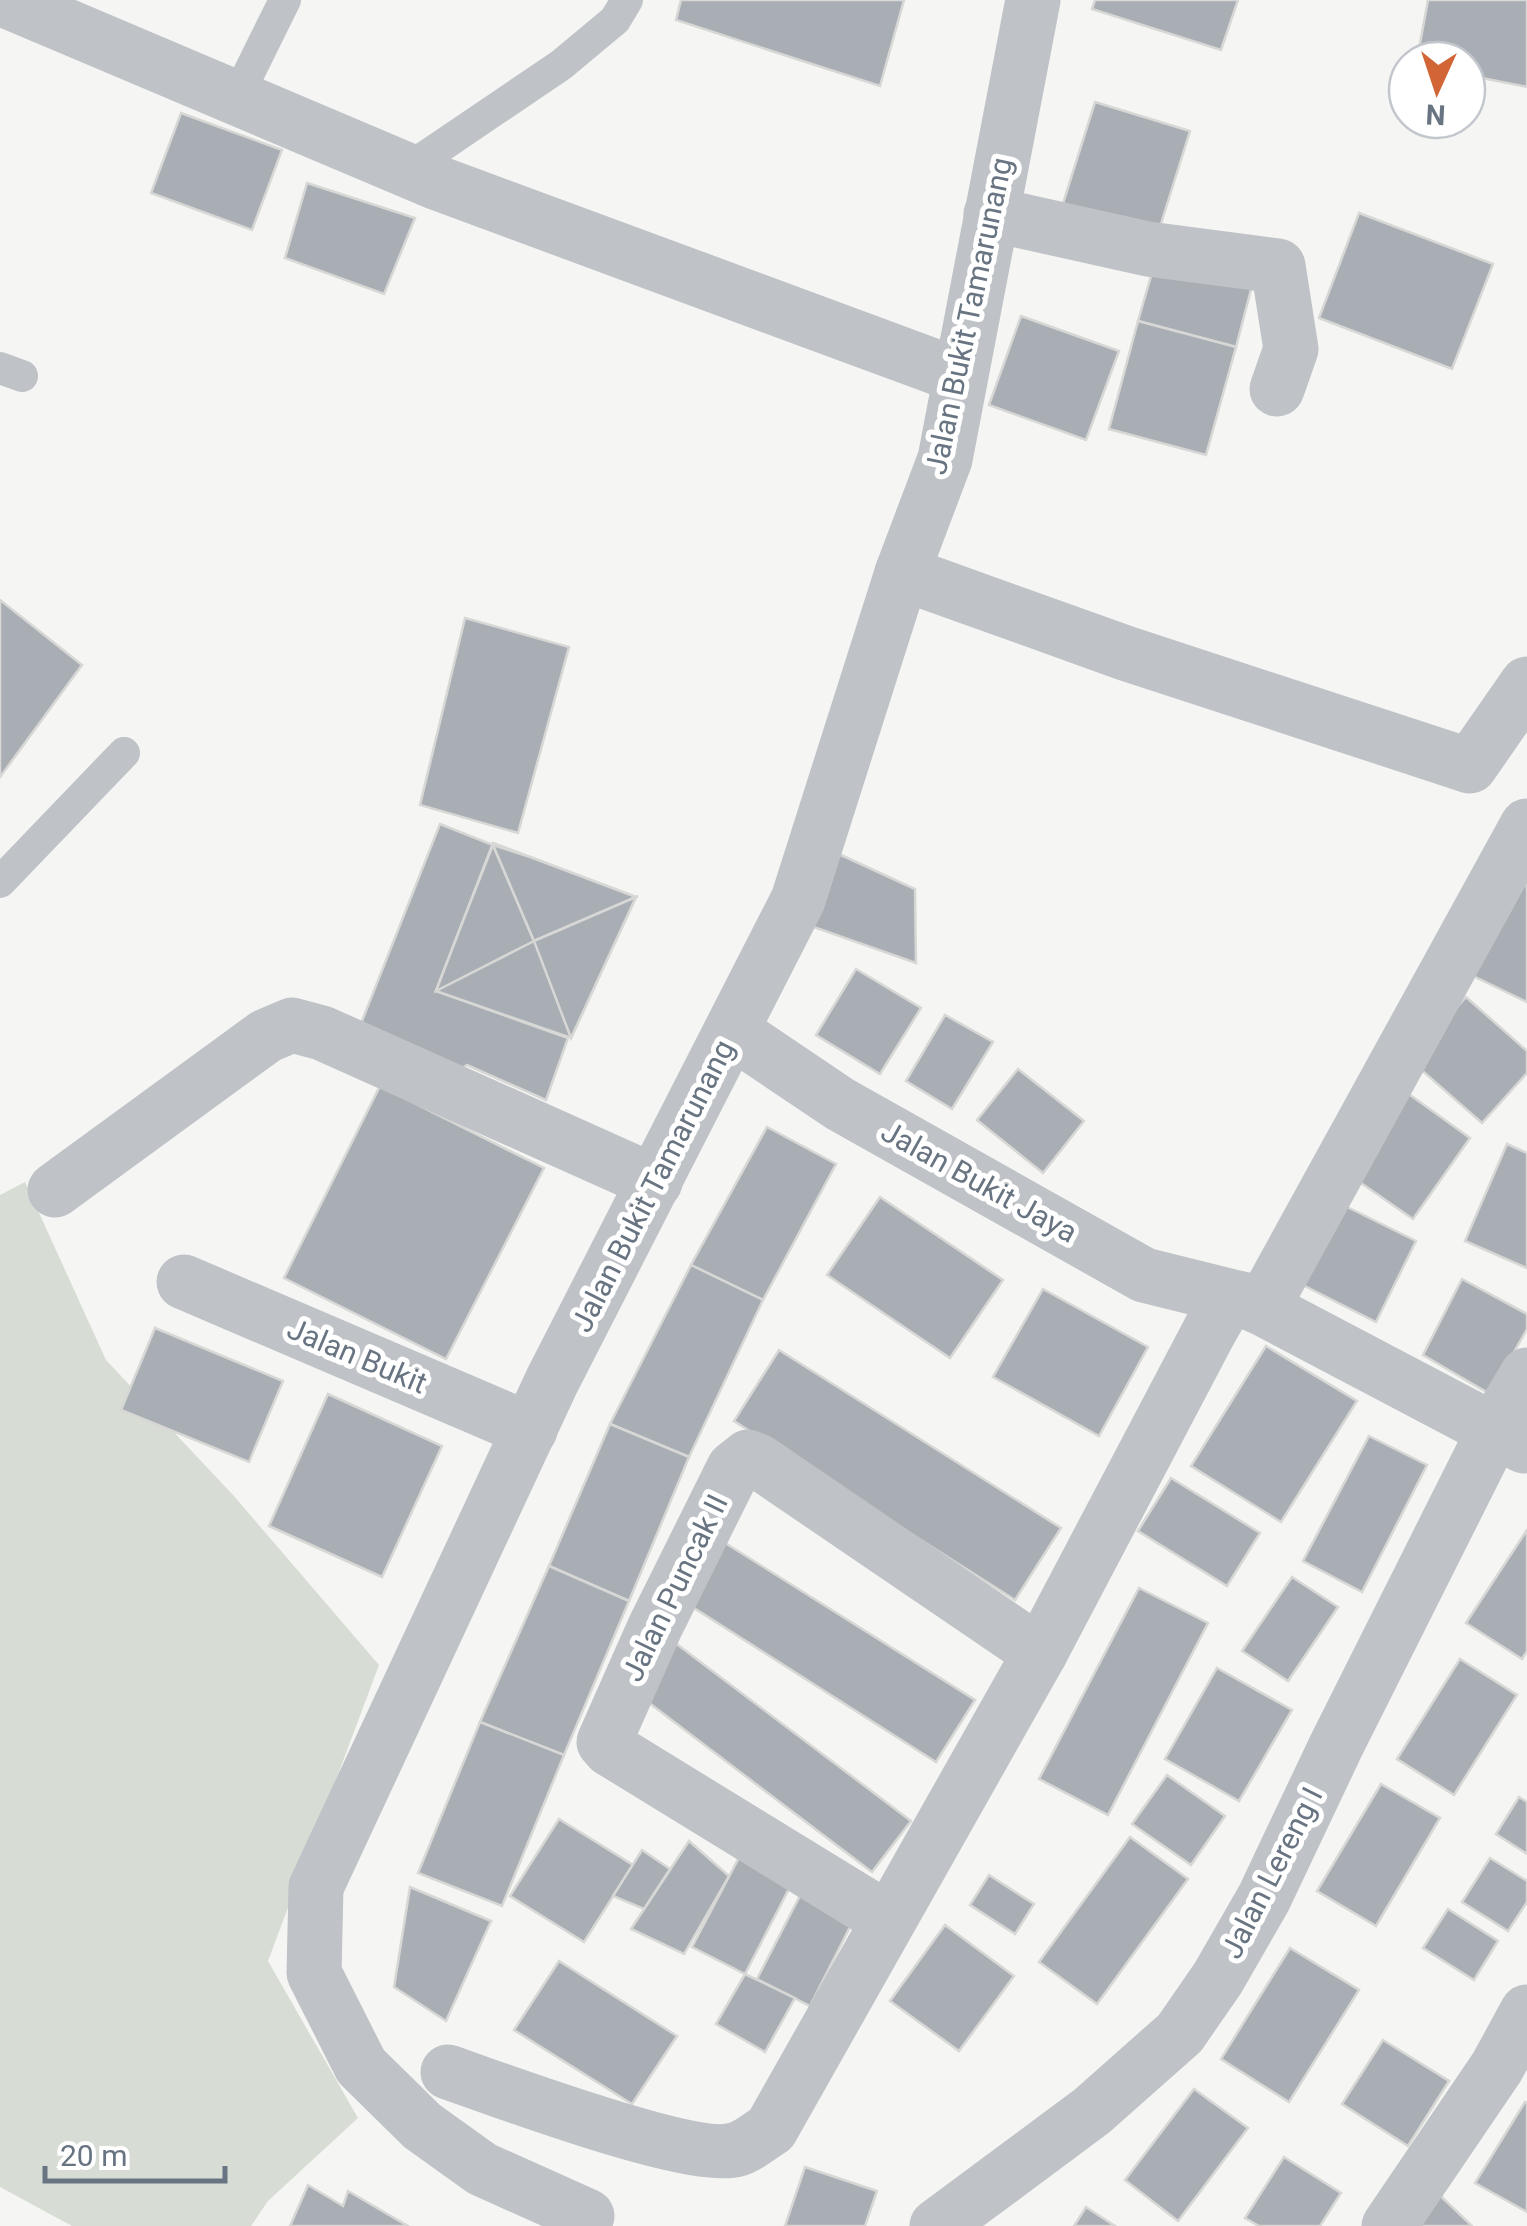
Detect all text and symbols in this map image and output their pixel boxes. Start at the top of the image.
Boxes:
north arrow [1387,40,1487,140]
text: N [1425,97,1446,131]
street label: Jalan Bukit Tamarunang [918,154,1019,478]
street label: Jalan Bukit Tamarunang [564,1034,741,1338]
street label: Jalan Bukit Jaya [875,1113,1083,1250]
street label: Jalan Bukit [282,1311,432,1401]
street label: Jalan Puncak II [614,1489,735,1687]
street label: Jalan Lereng I [1213,1781,1330,1964]
scale bar [45,2121,225,2183]
text: 20 m [60,2138,127,2173]

